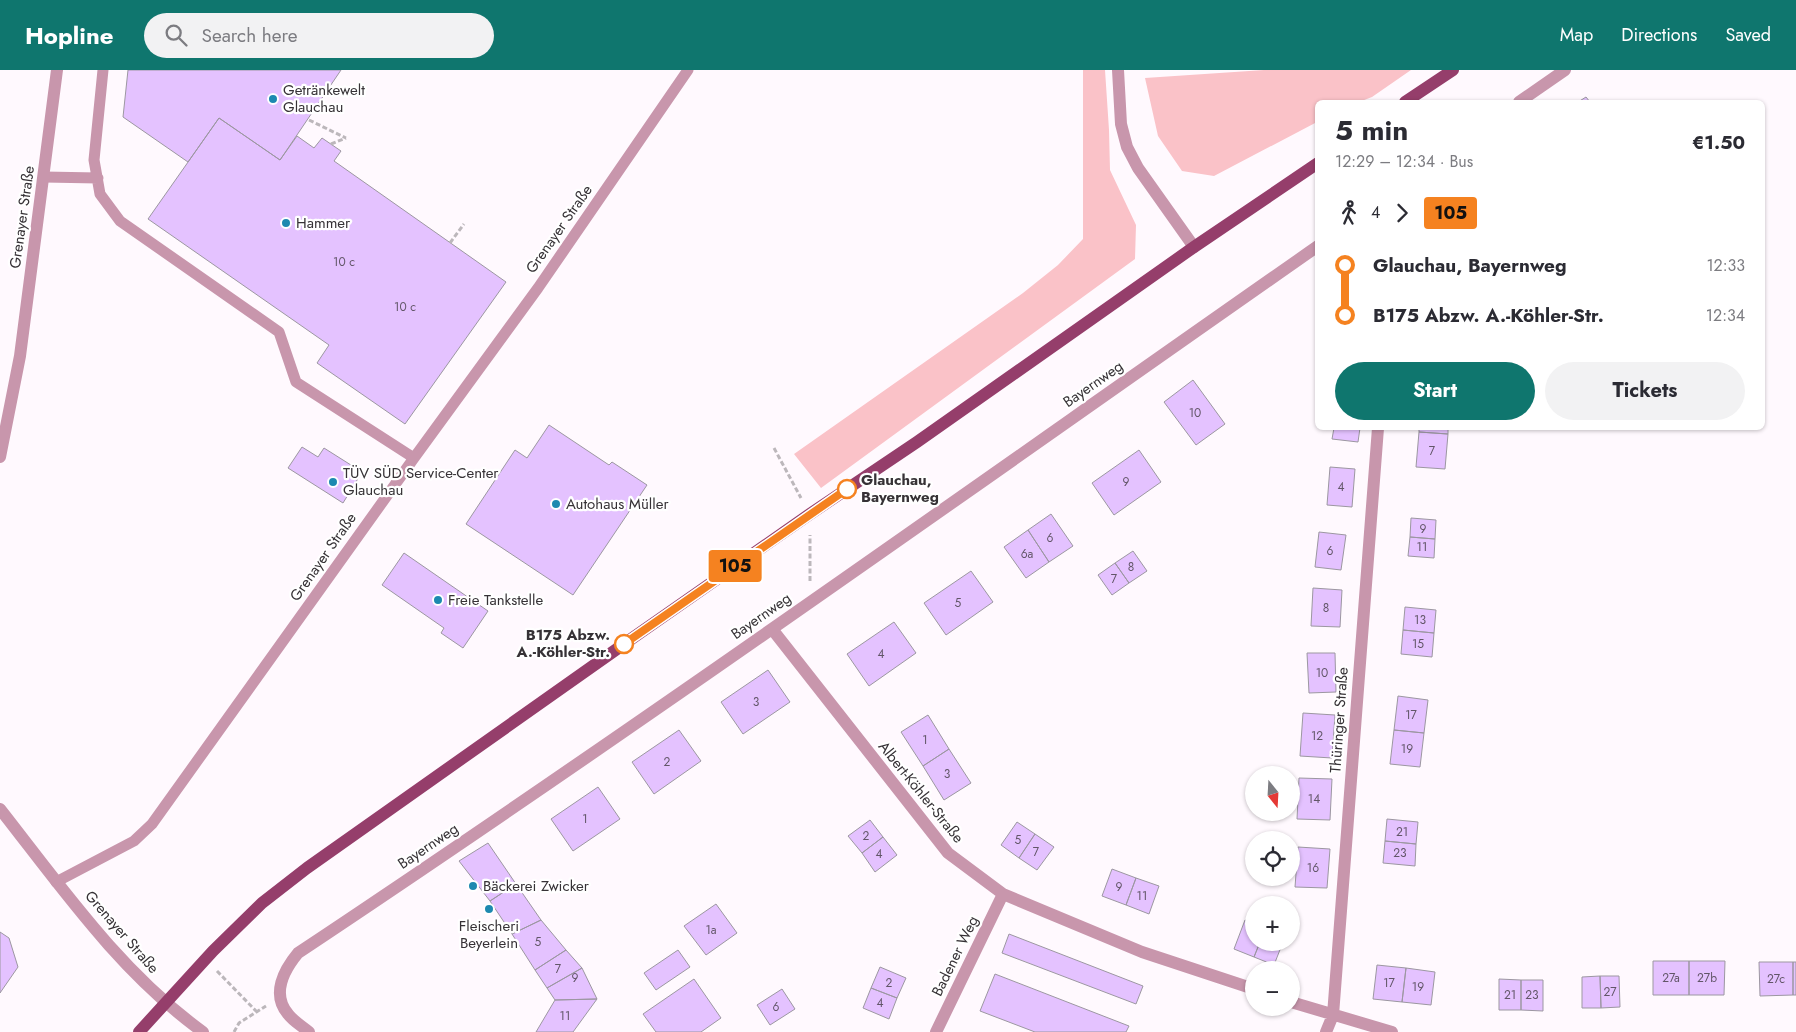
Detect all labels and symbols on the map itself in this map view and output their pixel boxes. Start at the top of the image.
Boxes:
place label: Getränkewelt Glauchau [283,79,365,118]
marker: Getränkewelt Glauchau [267,93,279,105]
street label: Grenayer Straße [4,164,40,270]
street label: Grenayer Straße [520,180,598,278]
place label: Hammer [296,212,351,234]
marker: Hammer [280,217,292,229]
house number: 10 c [333,253,355,271]
house number: 10 c [394,298,416,316]
street label: Bayernweg [1059,355,1127,413]
house number: 10 [1189,404,1201,422]
house number: 7 [1429,442,1436,460]
place label: TÜV SÜD Service-Center Glauchau [343,462,499,501]
place label: Glauchau, Bayernweg [861,469,939,508]
house number: 9 [1123,473,1130,491]
marker: TÜV SÜD Service-Center Glauchau [327,476,339,488]
house number: 4 [1338,478,1345,496]
marker: Glauchau, Bayernweg [837,479,857,499]
place label: Autohaus Müller [566,493,669,515]
marker: Autohaus Müller [550,498,562,510]
street label: Grenayer Straße [284,508,362,606]
house number: 9 [1420,520,1427,538]
house number: 6 [1047,529,1054,547]
house number: 11 [1417,538,1427,556]
house number: 6 [1327,542,1334,560]
house number: 6a [1021,545,1034,563]
line badge: 105 [706,550,764,582]
house number: 8 [1128,558,1134,576]
house number: 7 [1111,570,1118,588]
street label: Bayernweg [727,587,795,645]
place label: Freie Tankstelle [448,589,543,611]
marker: Freie Tankstelle [432,594,444,606]
house number: 5 [955,594,962,612]
house number: 8 [1323,599,1329,617]
house number: 13 [1414,611,1426,629]
place label: B175 Abzw. A.-Köhler-Str. [516,624,610,663]
marker: B175 Abzw. A.-Köhler-Str. [614,634,634,654]
house number: 15 [1412,635,1424,653]
house number: 4 [878,645,885,663]
house number: 10 [1316,664,1328,682]
street label: Thüringer Straße [1324,666,1354,774]
house number: 3 [753,693,760,711]
house number: 17 [1405,706,1418,724]
house number: 12 [1311,727,1323,745]
house number: 1 [922,731,928,749]
street label: Albert-Köhler-Straße [873,736,969,848]
house number: 19 [1401,740,1413,758]
house number: 2 [664,753,671,771]
house number: 3 [944,765,951,783]
north arrow [1245,766,1300,821]
house number: 14 [1308,790,1320,808]
house number: 1 [582,810,588,828]
street label: Bayernweg [393,818,463,874]
house number: 21 [1396,823,1408,841]
house number: 2 [863,827,870,845]
house number: 5 [1015,831,1022,849]
house number: 7 [1033,843,1040,861]
house number: 23 [1393,844,1407,862]
house number: 4 [876,845,883,863]
house number: 16 [1307,859,1319,877]
place label: Bäckerei Zwicker [483,875,590,897]
house number: 9 [1116,878,1123,896]
marker: Bäckerei Zwicker [467,880,479,892]
street label: Grenayer Straße [80,886,164,978]
house number: 11 [1137,887,1147,905]
marker: Fleischeri Beyerlein [483,903,495,915]
street label: Badener Weg [926,912,984,1000]
place label: Fleischeri Beyerlein [459,915,519,954]
house number: 1a [705,921,717,939]
house number: 5 [535,933,542,951]
house number: 7 [555,960,562,978]
house number: 9 [572,969,579,987]
house number: 27a [1662,969,1680,987]
house number: 27b [1697,969,1717,987]
house number: 27c [1767,970,1785,988]
house number: 2 [886,974,893,992]
house number: 17 [1383,974,1396,992]
house number: 19 [1412,978,1424,996]
house number: 27 [1603,983,1617,1001]
house number: 21 [1504,986,1516,1004]
house number: 23 [1525,986,1539,1004]
house number: 4 [877,994,884,1012]
house number: 6 [773,998,780,1016]
house number: 11 [560,1007,570,1025]

